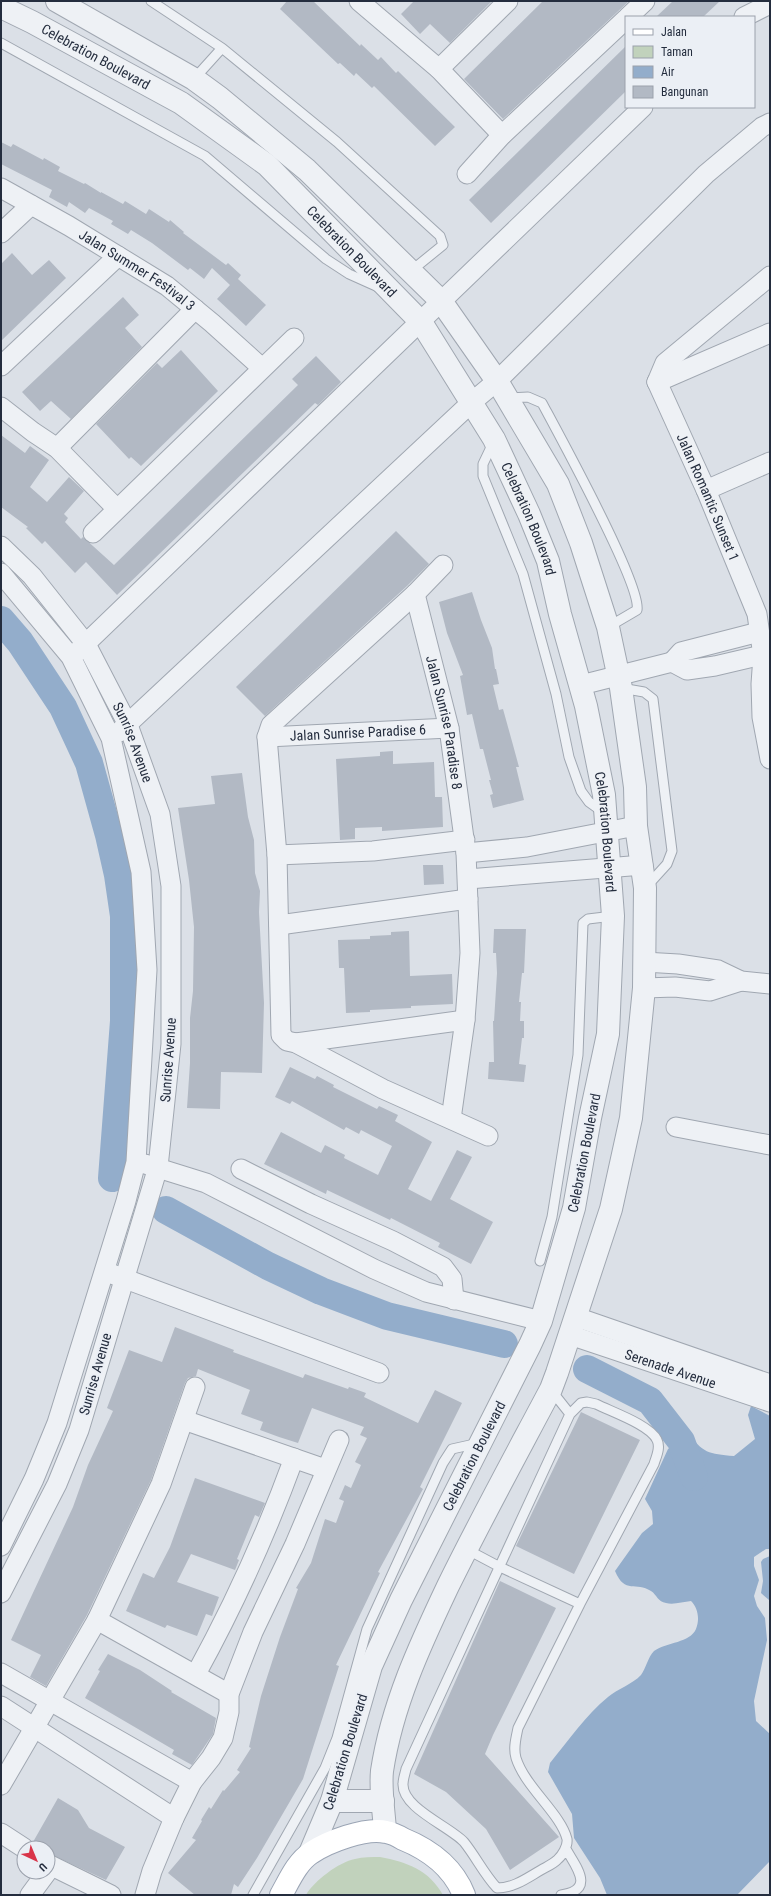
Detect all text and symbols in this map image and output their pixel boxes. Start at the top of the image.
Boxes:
legend [625,16,755,108]
street label: Celebration Boulevard [39,21,153,93]
text: Jalan [661,25,687,39]
text: Taman [661,45,693,59]
text: Air [661,65,675,79]
text: Bangunan [661,85,708,99]
street label: Celebration Boulevard [304,202,400,300]
street label: Jalan Summer Festival 3 [76,226,198,314]
street label: Jalan Romantic Sunset 1 [673,431,742,563]
street label: Celebration Boulevard [498,460,559,577]
street label: Jalan Sunrise Paradise 8 [423,654,465,791]
street label: Sunrise Avenue [110,699,156,785]
street label: Jalan Sunrise Paradise 6 [289,721,426,744]
street label: Celebration Boulevard [591,770,619,893]
street label: Sunrise Avenue [157,1017,179,1103]
street label: Celebration Boulevard [565,1092,603,1214]
street label: Sunrise Avenue [76,1331,114,1417]
street label: Serenade Avenue [623,1346,719,1391]
street label: Celebration Boulevard [439,1398,509,1514]
street label: Celebration Boulevard [320,1692,370,1812]
north arrow [16,1840,56,1880]
text: U [36,1860,49,1874]

